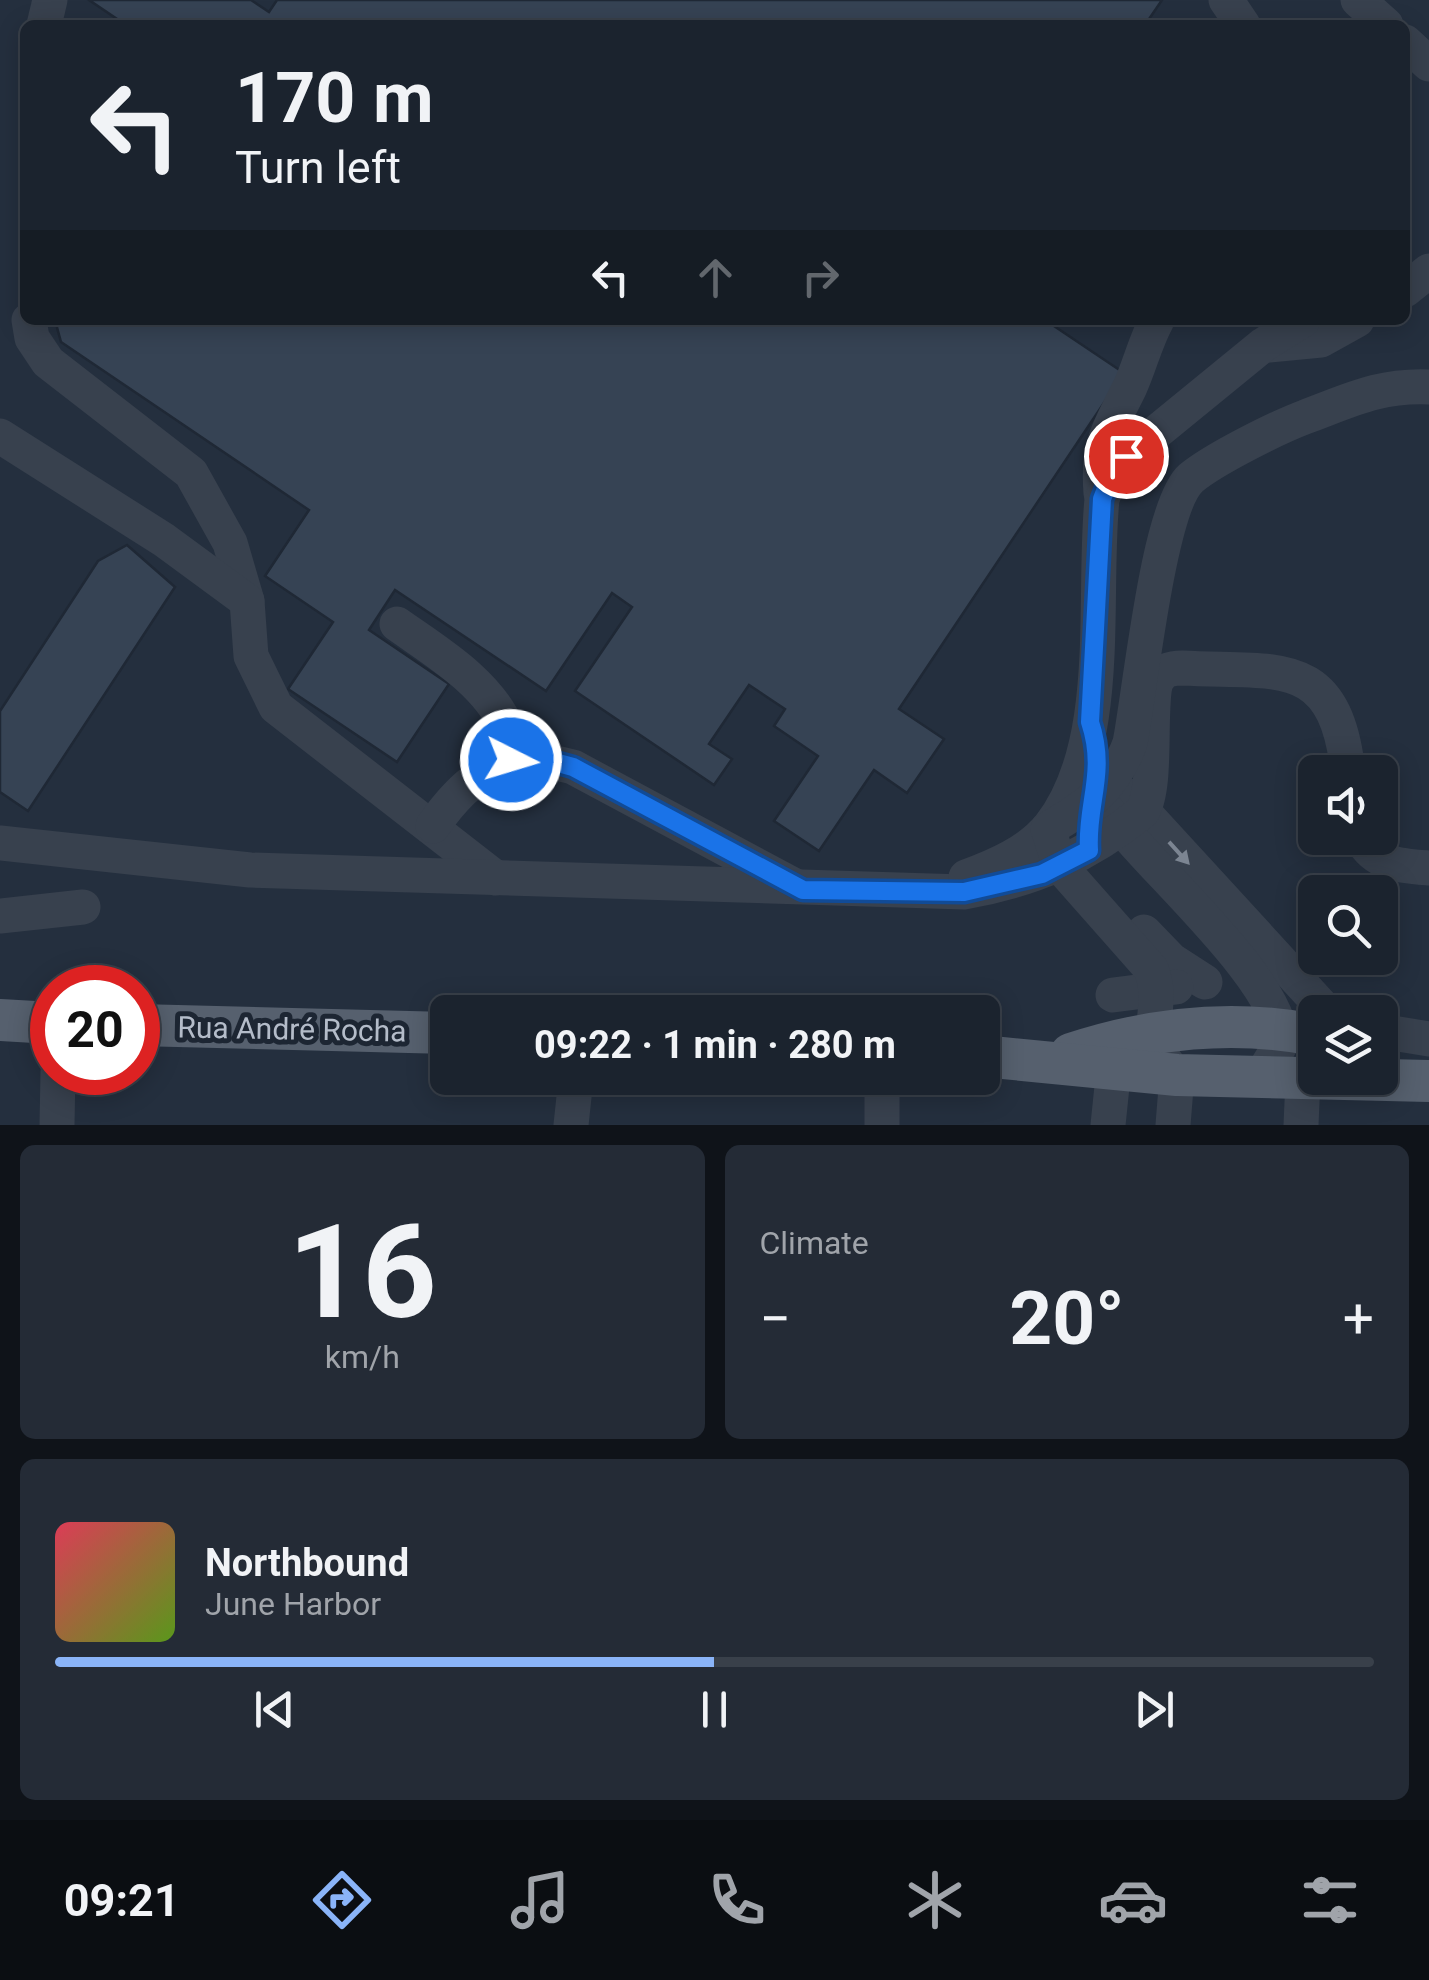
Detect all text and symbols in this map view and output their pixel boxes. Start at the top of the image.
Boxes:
text: 170 m [235,57,434,139]
icon: left [70,60,200,190]
text: Turn left [235,141,401,194]
icon: left [583,250,638,305]
icon: ahead [688,250,743,305]
icon: right [793,250,848,305]
pin [1084,414,1169,499]
icon: arrive [1099,429,1154,484]
position arrow [459,708,563,812]
map controls [1298,755,1398,1095]
button: sound [1298,755,1398,855]
one-way arrow [1168,840,1190,865]
button: search [1298,875,1398,975]
speed limit sign: 20 [30,965,160,1095]
button: layers [1298,995,1398,1095]
street label: Rua André Rocha [177,1010,407,1048]
text: 09:22 · 1 min · 280 m [534,1023,896,1067]
text: 16 [288,1196,437,1349]
text: Climate [760,1224,869,1262]
text: 20° [1009,1274,1125,1362]
text: − [760,1287,791,1351]
text: + [1343,1287,1374,1351]
text: km/h [325,1338,400,1376]
text: Northbound [205,1541,409,1585]
text: June Harbor [205,1585,381,1623]
icon: previous [247,1682,302,1737]
icon: pause [687,1682,742,1737]
icon: next [1127,1682,1182,1737]
icon: directions [307,1865,377,1935]
icon: music [505,1865,575,1935]
icon: phone [702,1865,772,1935]
icon: climate [900,1865,970,1935]
icon: car [1098,1865,1168,1935]
icon: filters [1295,1865,1365,1935]
text: 09:21 [64,1874,180,1927]

